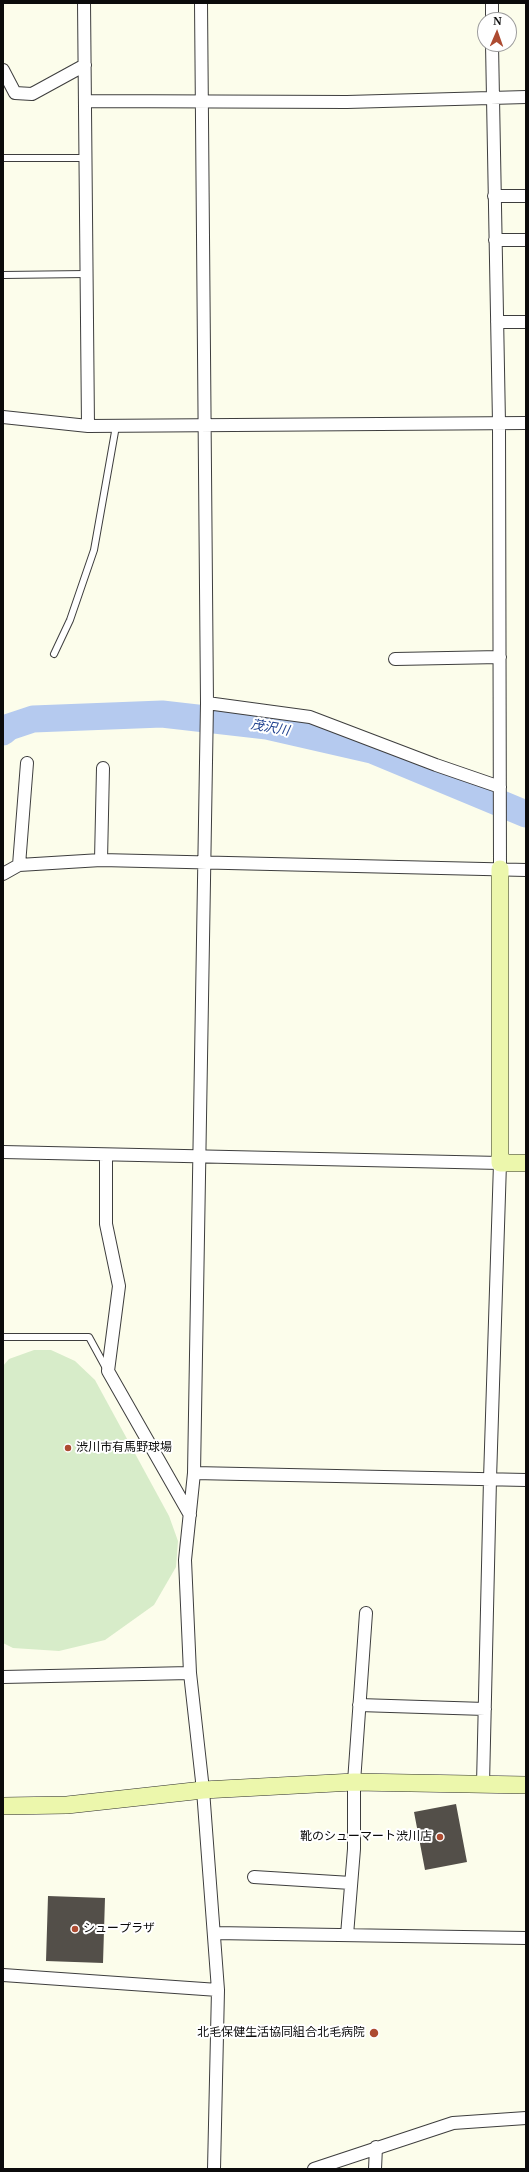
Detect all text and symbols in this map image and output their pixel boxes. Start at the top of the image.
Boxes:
north arrow [477,12,517,52]
text: N [493,13,502,28]
water label: 茂沢川 [249,717,291,739]
place label: 渋川市有馬野球場 [76,1441,172,1455]
marker: 渋川市有馬野球場 [63,1443,73,1453]
place label: 靴のシューマート渋川店 [300,1830,432,1844]
marker: 靴のシューマート渋川店 [435,1832,445,1842]
place label: シュープラザ [83,1922,155,1936]
marker: シュープラザ [70,1924,80,1934]
place label: 北毛保健生活協同組合北毛病院 [197,2026,365,2040]
marker: 北毛保健生活協同組合北毛病院 [368,2027,380,2039]

